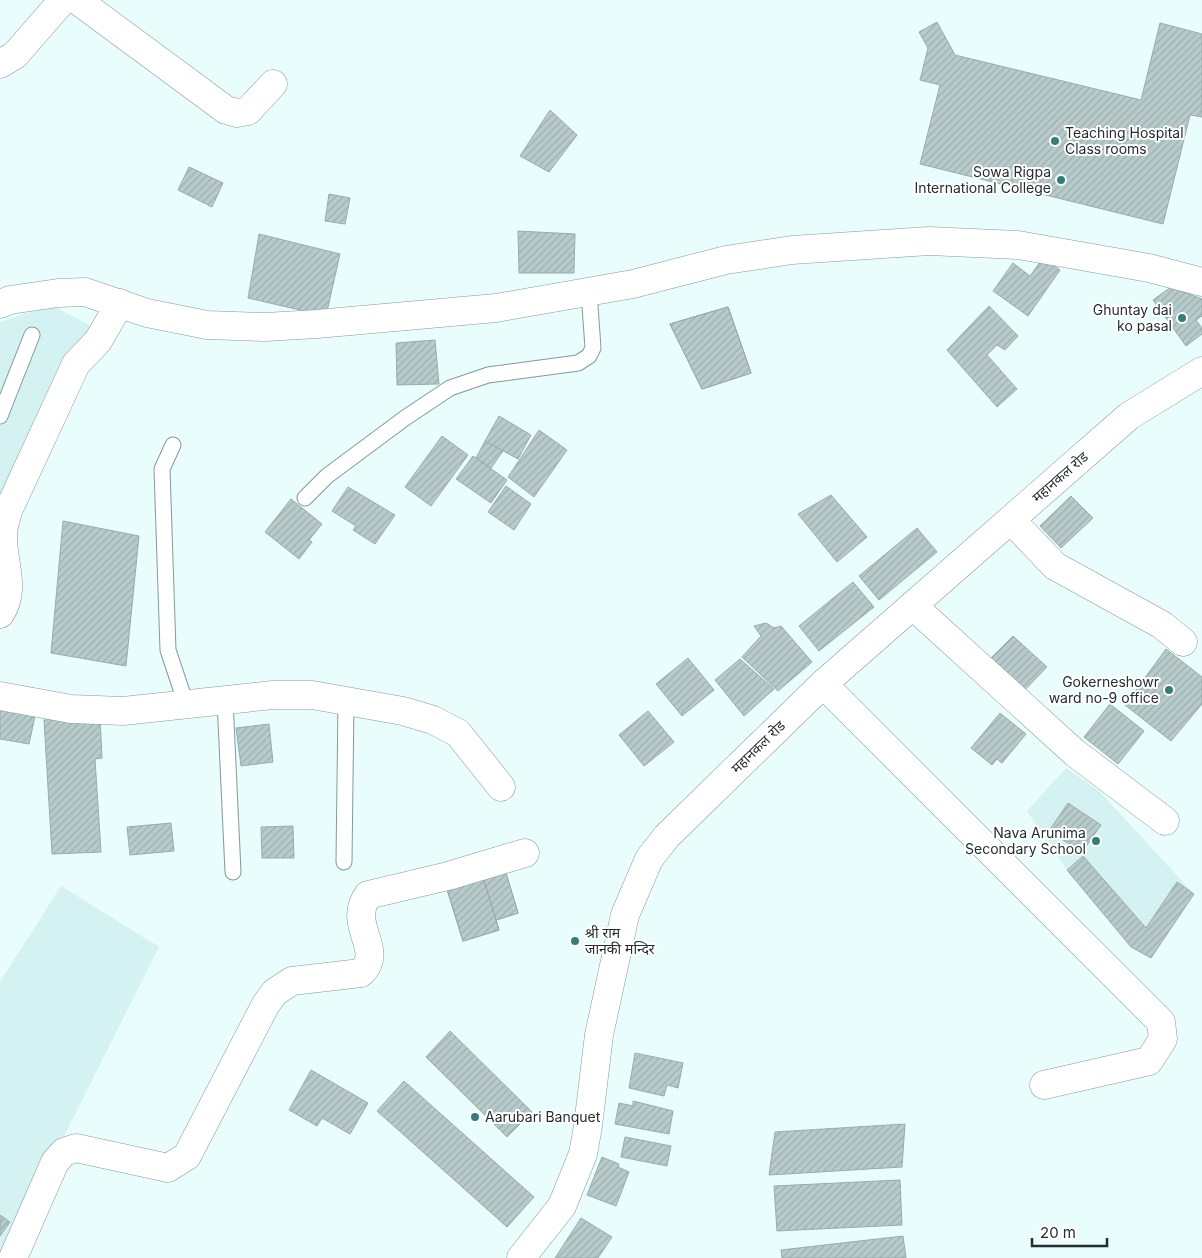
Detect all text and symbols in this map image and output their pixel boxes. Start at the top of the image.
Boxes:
place label: Teaching Hospital Class rooms [1065,124,1184,157]
marker: Teaching Hospital Class rooms [1049,135,1061,147]
place label: Sowa Rigpa International College [915,163,1051,196]
marker: Sowa Rigpa International College [1055,174,1067,186]
place label: Ghuntay dai ko pasal [1093,301,1172,334]
marker: Ghuntay dai ko pasal [1176,312,1188,324]
street label: महानकल रोड [1028,447,1091,505]
place label: Gokerneshowr ward no-9 office [1049,673,1159,706]
marker: Gokerneshowr ward no-9 office [1163,684,1175,696]
street label: महानकल रोड [727,716,788,776]
place label: Nava Arunima Secondary School [965,824,1086,857]
marker: Nava Arunima Secondary School [1090,835,1102,847]
place label: श्री राम जानकी मन्दिर [585,924,655,957]
marker: श्री राम जानकी मन्दिर [569,935,581,947]
place label: Aarubari Banquet [485,1108,601,1125]
marker: Aarubari Banquet [469,1111,481,1123]
scale bar [1032,1216,1107,1248]
text: 20 m [1040,1223,1076,1242]

